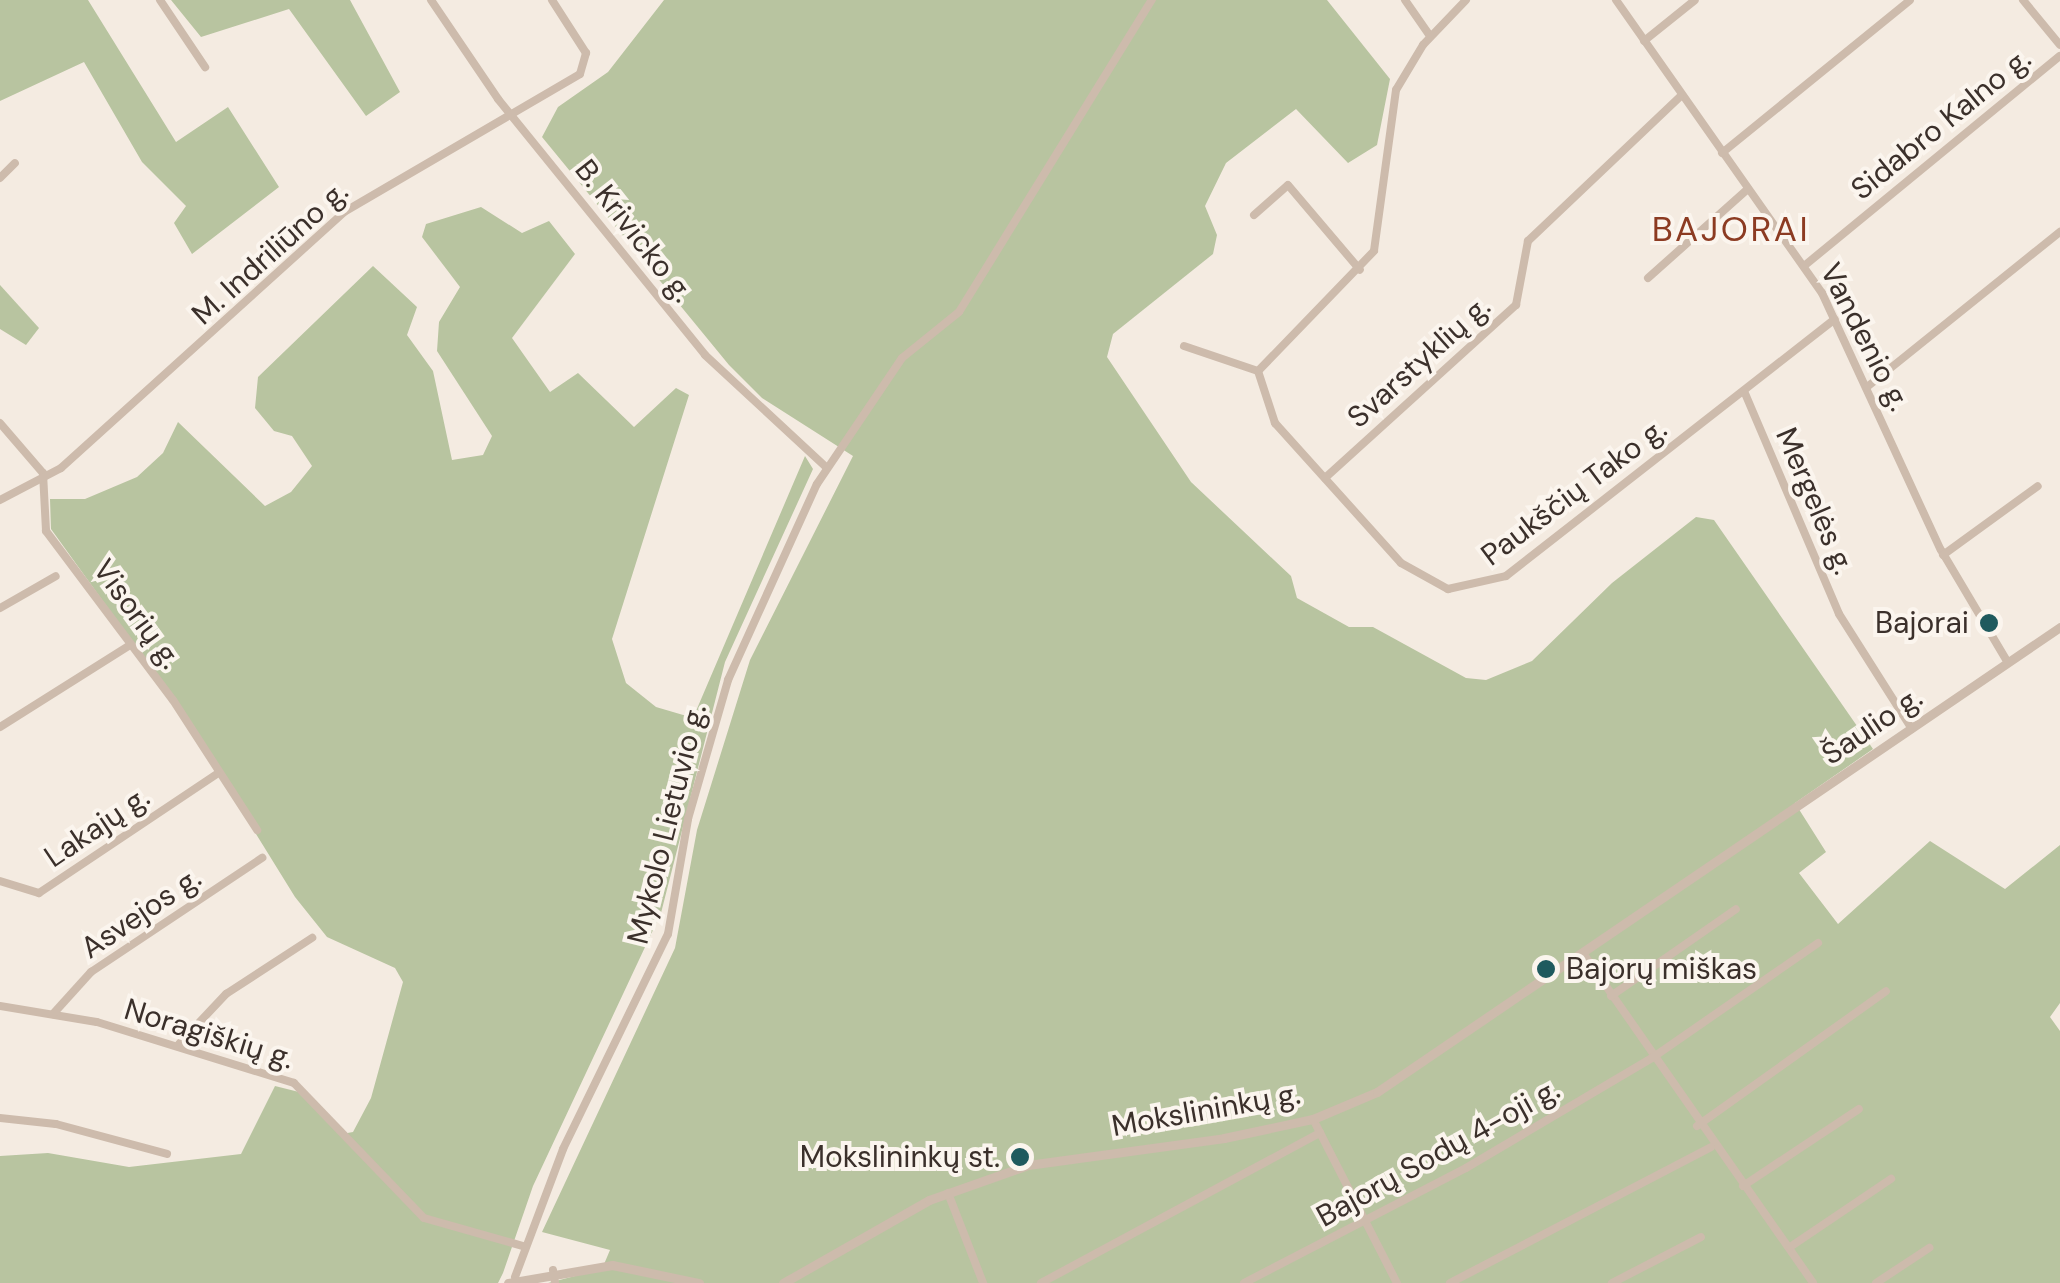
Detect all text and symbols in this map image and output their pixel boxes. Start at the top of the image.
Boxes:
street label: Sidabro Kalno g. [1844,41,2038,207]
street label: B. Krivicko g. [567,153,701,309]
street label: M. Indriliūno g. [185,174,355,332]
district label: BAJORAI [1652,208,1810,250]
street label: Vandenio g. [1812,257,1918,417]
street label: Svarstyklių g. [1340,289,1498,435]
street label: Paukščių Tako g. [1474,411,1674,573]
street label: Mergelės g. [1768,422,1862,580]
street label: Visorių g. [85,552,189,676]
place label: Bajorai [1875,605,1969,641]
marker: Bajorai [1978,612,2000,634]
street label: Šaulio g. [1815,679,1929,773]
street label: Mykolo Lietuvio g. [620,700,714,948]
street label: Lakajų g. [38,779,156,875]
street label: Asvejos g. [74,860,208,966]
place label: Bajorų miškas [1566,951,1757,987]
marker: Bajorų miškas [1535,958,1557,980]
street label: Noragiškių g. [120,991,298,1077]
street label: Bajorų Sodų 4-oji g. [1310,1071,1566,1235]
street label: Mokslininkų g. [1109,1076,1303,1144]
place label: Mokslininkų st. [800,1139,1000,1175]
marker: Mokslininkų st. [1009,1146,1031,1168]

